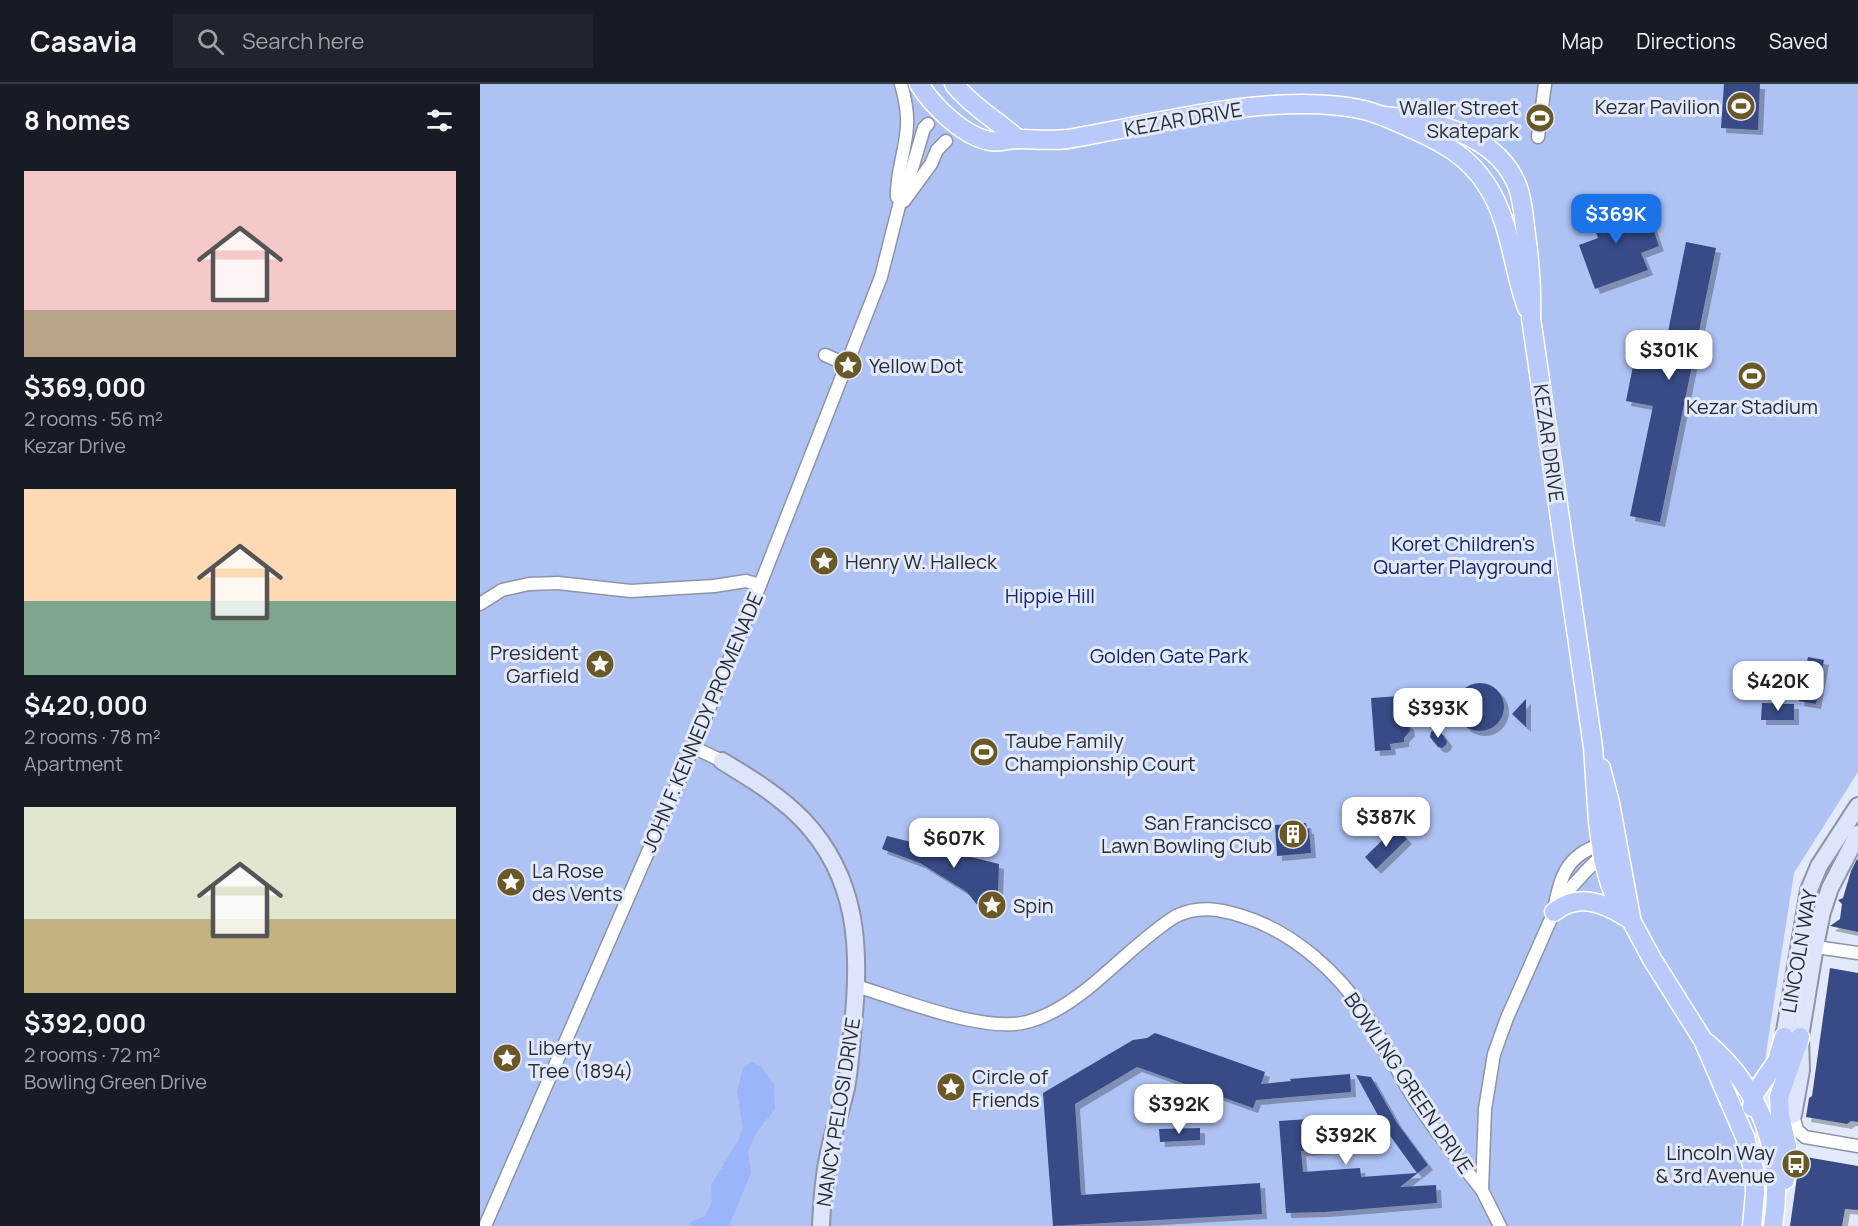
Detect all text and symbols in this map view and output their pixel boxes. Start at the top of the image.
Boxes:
search box [173,14,593,68]
text: Casavia [30,22,137,60]
icon: search [194,25,227,58]
text: Search here [242,26,364,56]
text: Map [1562,27,1603,55]
text: Directions [1636,27,1736,55]
text: Saved [1769,27,1828,55]
sports icon: Kezar Pavilion [1725,90,1757,122]
place label: Kezar Pavilion [1595,93,1720,120]
place label: Waller Street Skatepark [1399,94,1520,144]
street label: KEZAR DRIVE [1122,95,1244,143]
text: 8 homes [24,102,130,138]
sports icon: Waller Street Skatepark [1524,102,1556,134]
icon: filters [423,104,456,137]
pin: $369K [1574,194,1658,245]
text: $369K [1585,200,1647,227]
icon: home [186,210,294,318]
pin: $301K [1627,330,1711,381]
text: $301K [1639,336,1699,363]
place icon: Yellow Dot [832,349,864,381]
place label: Yellow Dot [869,352,964,379]
sports icon: Kezar Stadium [1736,360,1768,392]
text: $369,000 [24,369,146,405]
street label: KEZAR DRIVE [1527,382,1571,504]
place label: Kezar Stadium [1686,393,1818,420]
text: 2 rooms · 56 m² [24,405,163,432]
text: Kezar Drive [24,432,126,459]
icon: home [186,528,294,636]
park label: Koret Children's Quarter Playground [1374,530,1552,580]
place icon: Henry W. Halleck [808,545,840,577]
place label: Henry W. Halleck [845,548,998,575]
park label: Hippie Hill [1005,582,1095,609]
street label: JOHN F. KENNEDY PROMENADE [635,588,769,856]
place label: President Garfield [490,639,579,689]
park label: Golden Gate Park [1090,642,1249,669]
place icon: President Garfield [584,648,616,680]
pin: $420K [1736,661,1820,712]
text: $420K [1747,667,1809,694]
text: $420,000 [24,687,148,723]
pin: $393K [1396,688,1480,739]
text: $393K [1407,694,1469,721]
text: 2 rooms · 78 m² [24,723,161,750]
place label: Taube Family Championship Court [1005,727,1196,777]
sports icon: Taube Family Championship Court [968,736,1000,768]
text: Apartment [24,750,123,777]
pin: $387K [1344,797,1428,848]
text: $387K [1356,803,1416,830]
place label: San Francisco Lawn Bowling Club [1101,809,1272,859]
pin: $607K [912,818,996,869]
building icon: San Francisco Lawn Bowling Club [1277,818,1309,850]
text: $607K [923,824,985,851]
icon: home [186,846,294,954]
place label: La Rose des Vents [532,857,623,907]
place icon: La Rose des Vents [495,866,527,898]
street label: LINCOLN WAY [1775,886,1823,1015]
place icon: Spin [976,889,1008,921]
place label: Spin [1013,892,1054,919]
street label: BOWLING GREEN DRIVE [1338,987,1480,1179]
text: $392,000 [24,1005,146,1041]
street label: NANCY PELOSI DRIVE [810,1016,866,1208]
place label: Liberty Tree (1894) [528,1034,633,1084]
text: 2 rooms · 72 m² [24,1041,160,1068]
place icon: Liberty Tree (1894) [491,1042,523,1074]
place label: Circle of Friends [972,1063,1048,1113]
text: Bowling Green Drive [24,1068,207,1095]
place icon: Circle of Friends [935,1071,967,1103]
pin: $392K [1137,1084,1221,1135]
text: $392K [1148,1090,1210,1117]
pin: $392K [1304,1115,1388,1166]
text: $392K [1315,1121,1377,1148]
place label: Lincoln Way & 3rd Avenue [1656,1139,1775,1189]
bus stop icon: Lincoln Way & 3rd Avenue [1780,1148,1812,1180]

